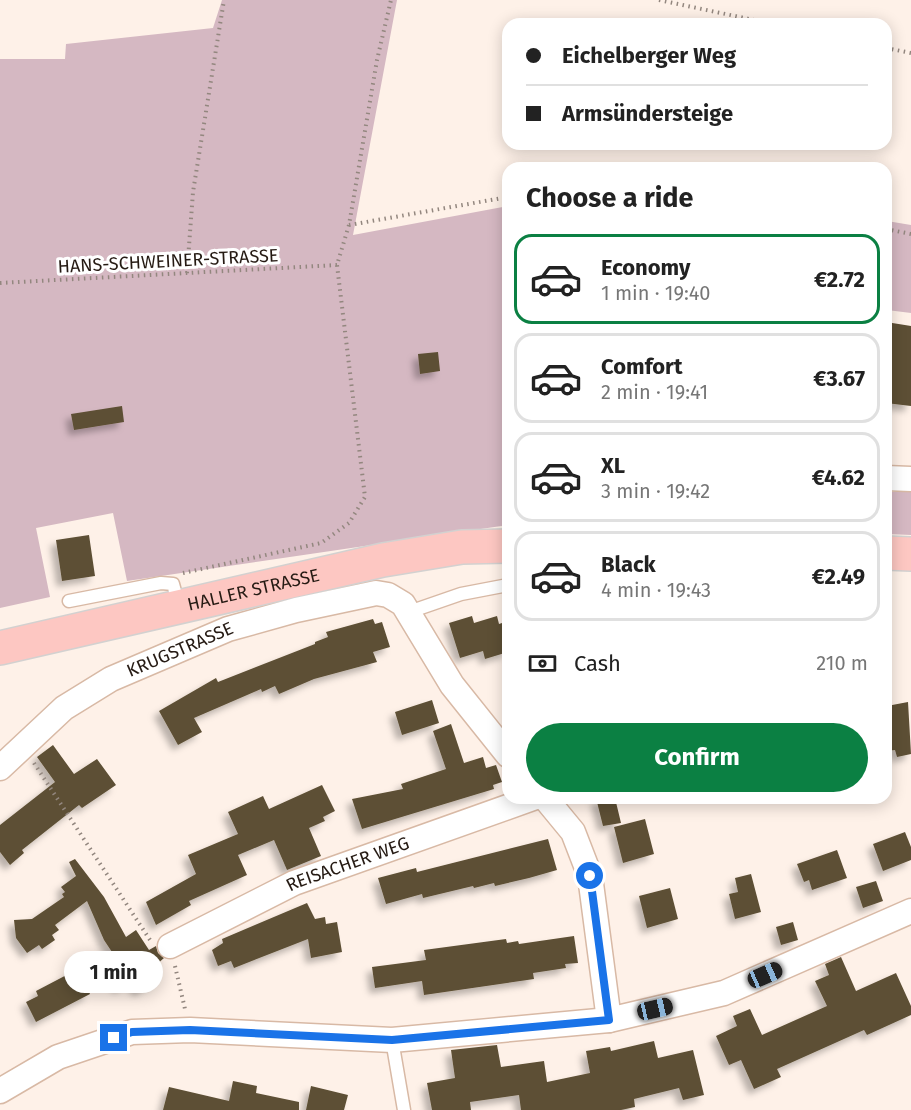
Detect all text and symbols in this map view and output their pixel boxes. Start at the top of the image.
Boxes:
text: Eichelberger Weg [562,42,736,69]
text: Armsündersteige [562,100,733,127]
text: Choose a ride [526,182,693,214]
street label: HANS-SCHWEINER-STRASSE [57,244,279,278]
icon: car [529,252,583,306]
text: Economy [601,254,690,281]
text: €2.72 [814,266,865,293]
text: 1 min · 19:40 [601,281,711,305]
icon: car [529,351,583,405]
text: Comfort [601,353,682,380]
text: €3.67 [813,365,865,392]
text: 2 min · 19:41 [601,380,708,404]
icon: car [529,450,583,504]
text: XL [601,452,625,479]
text: €4.62 [812,464,865,491]
text: 3 min · 19:42 [601,479,710,503]
icon: car [529,549,583,603]
text: Black [601,551,656,578]
text: €2.49 [812,563,865,590]
street label: HALLER STRASSE [185,564,322,616]
text: 4 min · 19:43 [601,578,711,602]
street label: KRUGSTRASSE [123,617,237,682]
icon: cash [526,647,559,680]
text: Cash [574,650,621,677]
text: 210 m [816,651,868,675]
button: Confirm [526,723,868,792]
street label: REISACHER WEG [282,832,412,896]
route start [576,862,603,889]
callout: 1 min [64,951,164,993]
car [745,959,785,991]
text: 1 min [89,960,138,984]
car [635,996,675,1022]
route end [100,1024,127,1051]

